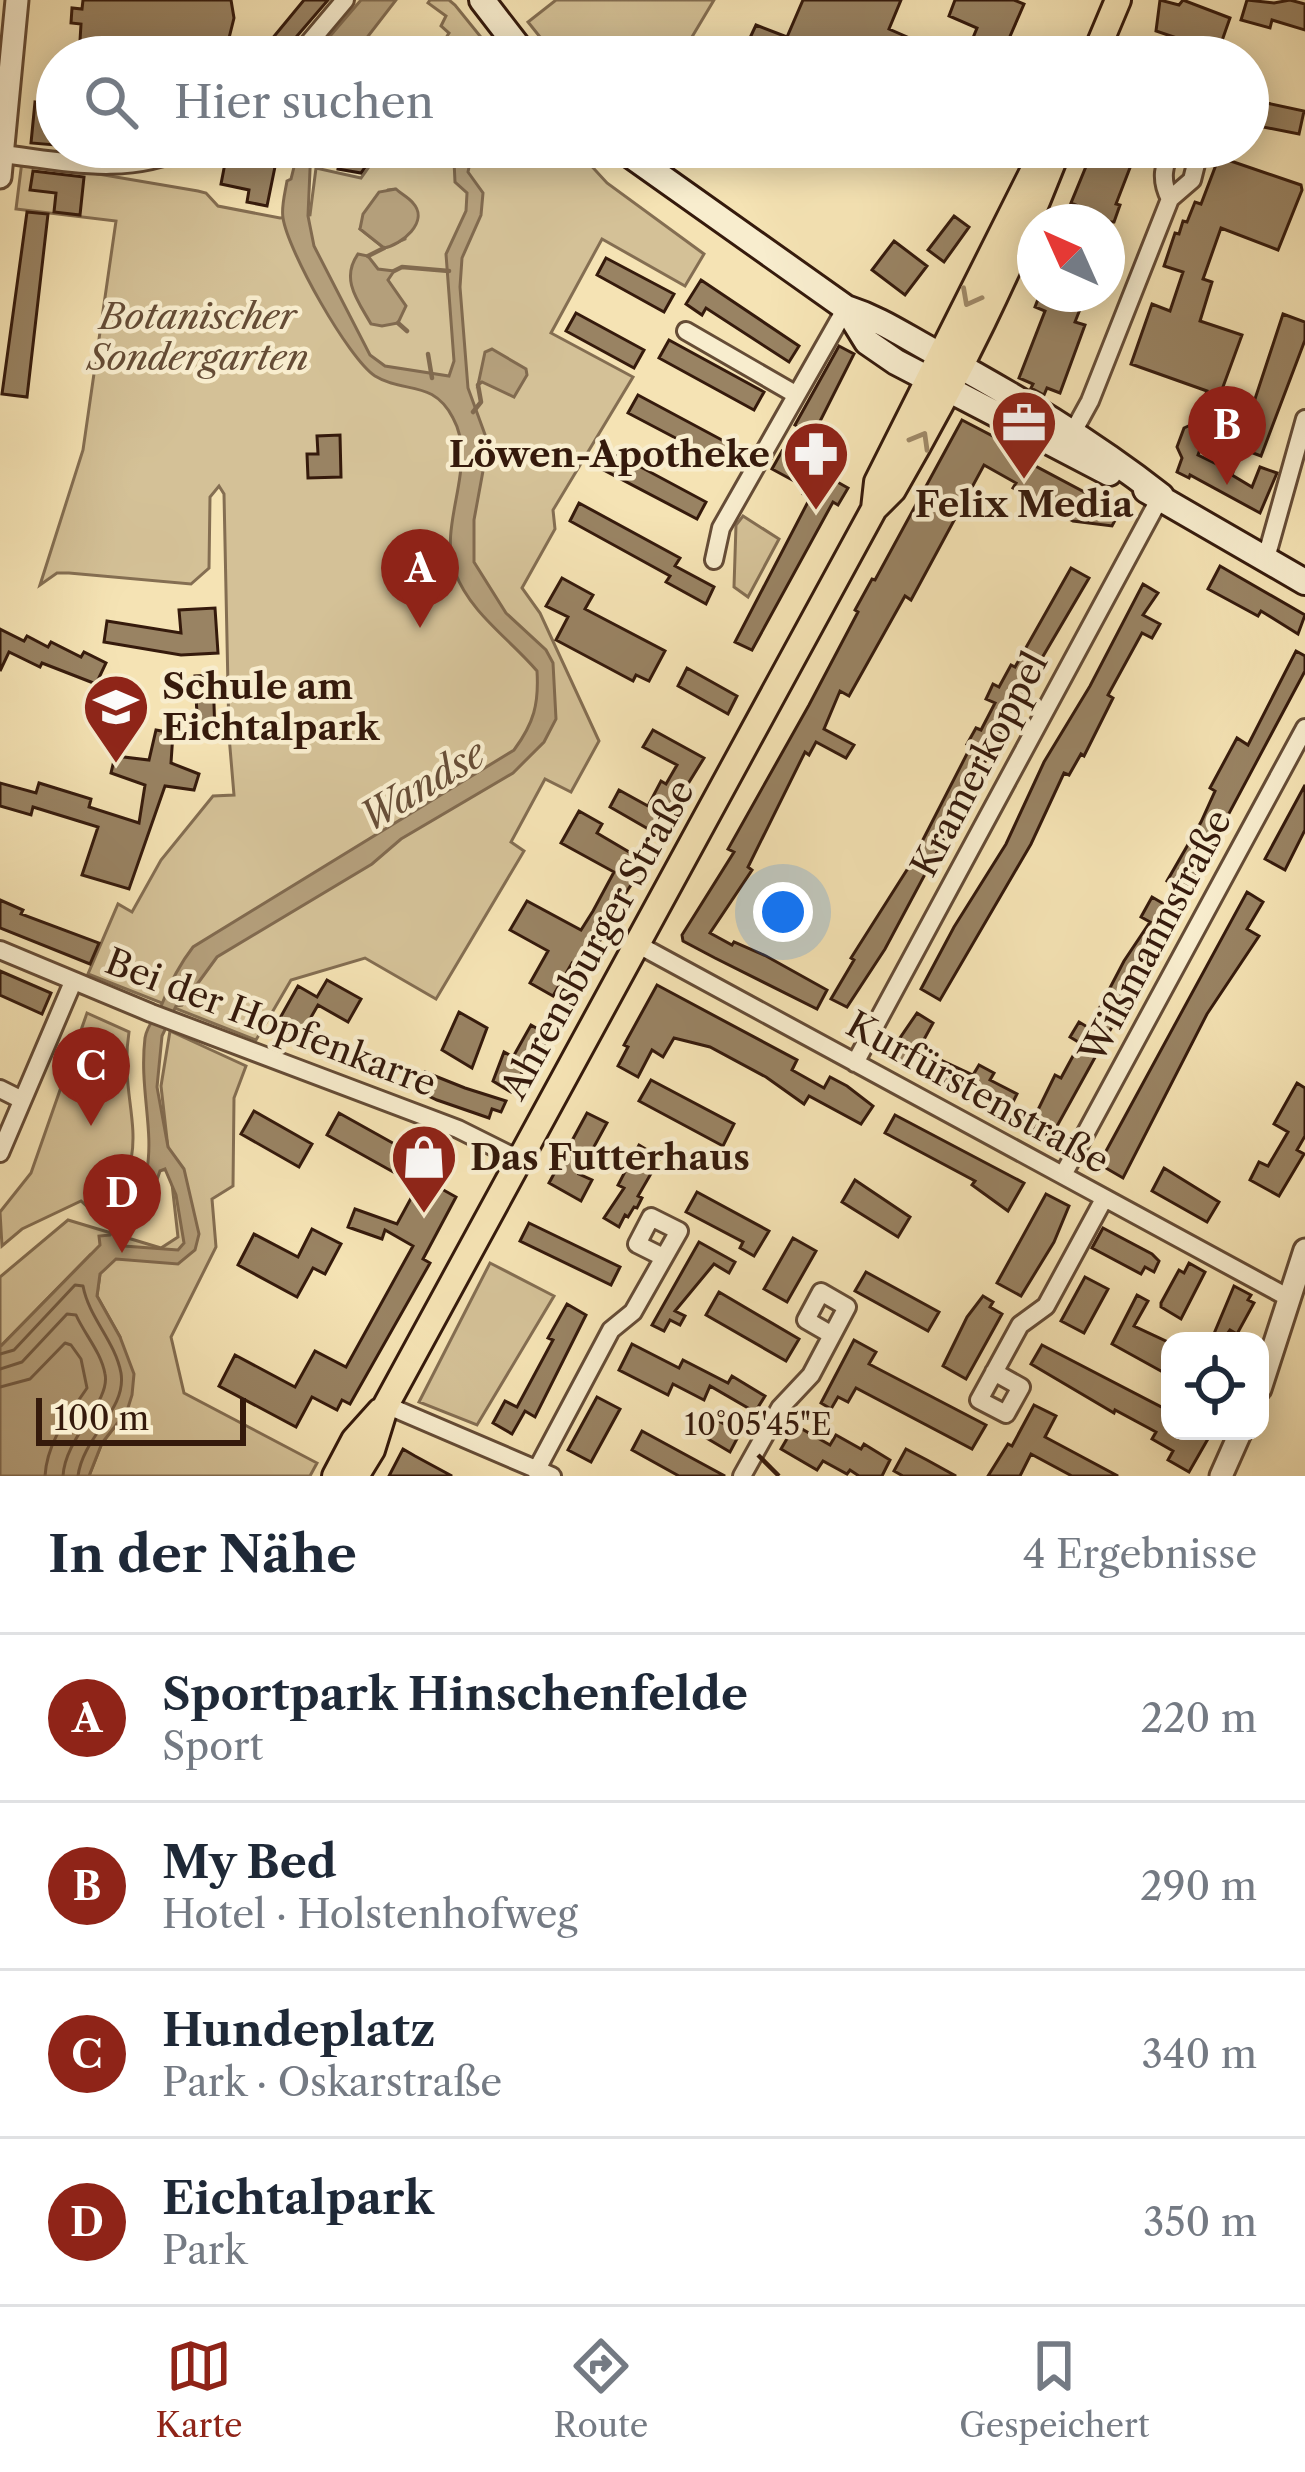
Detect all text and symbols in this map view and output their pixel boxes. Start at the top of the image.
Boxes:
search box [36,36,1269,168]
icon: search [78,69,144,135]
text: Hier suchen [174,74,434,130]
north arrow [1017,204,1125,312]
one-way arrow [961,286,984,307]
park label: Botanischer Sondergarten [85,294,309,379]
pin: B [1188,386,1266,485]
office icon: Felix Media [989,388,1059,482]
pharmacy icon: Löwen-Apotheke [781,419,851,513]
place label: Löwen-Apotheke [449,432,770,476]
one-way arrow [907,432,930,453]
place label: Felix Media [915,482,1134,526]
pin: A [381,529,459,628]
street label: Kramerkoppel [901,644,1057,884]
place label: Schule am Eichtalpark [162,664,381,749]
school or university icon: Schule am Eichtalpark [81,672,151,766]
water label: Wandse [350,728,495,841]
street label: Ahrensburger Straße [491,772,703,1107]
street label: Wißmannstraße [1069,802,1240,1071]
your location [753,882,813,942]
street label: Bei der Hopfenkarre [100,939,442,1105]
street label: Kurfürstenstraße [839,1002,1117,1182]
pin: C [52,1027,130,1126]
shop icon: Das Futterhaus [389,1122,459,1216]
place label: Das Futterhaus [470,1135,750,1179]
pin: D [83,1154,161,1253]
map controls [1161,1332,1269,1440]
button: locate [1161,1332,1269,1440]
scale bar [36,1392,246,1445]
text: 100 m [54,1398,149,1439]
text: 10°05'45"E [684,1406,832,1443]
text: In der Nähe [48,1523,357,1585]
text: 4 Ergebnisse [1023,1530,1257,1578]
text: Sportpark Hinschenfelde [162,1666,748,1722]
text: A [72,1694,102,1742]
text: 220 m [1141,1694,1257,1742]
text: Sport [162,1722,263,1770]
text: My Bed [162,1834,337,1890]
text: B [73,1862,102,1910]
text: 290 m [1140,1862,1257,1910]
text: Hotel · Holstenhofweg [162,1890,578,1938]
text: Hundeplatz [162,2002,435,2058]
text: C [71,2030,103,2078]
text: 340 m [1142,2030,1257,2078]
text: Park · Oskarstraße [162,2058,502,2106]
text: Eichtalpark [162,2170,434,2226]
text: D [70,2198,104,2246]
text: 350 m [1143,2198,1257,2246]
text: Park [162,2226,247,2274]
tab: Karte [155,2333,243,2446]
tab: Route [554,2333,648,2446]
tab: Gespeichert [959,2333,1149,2446]

